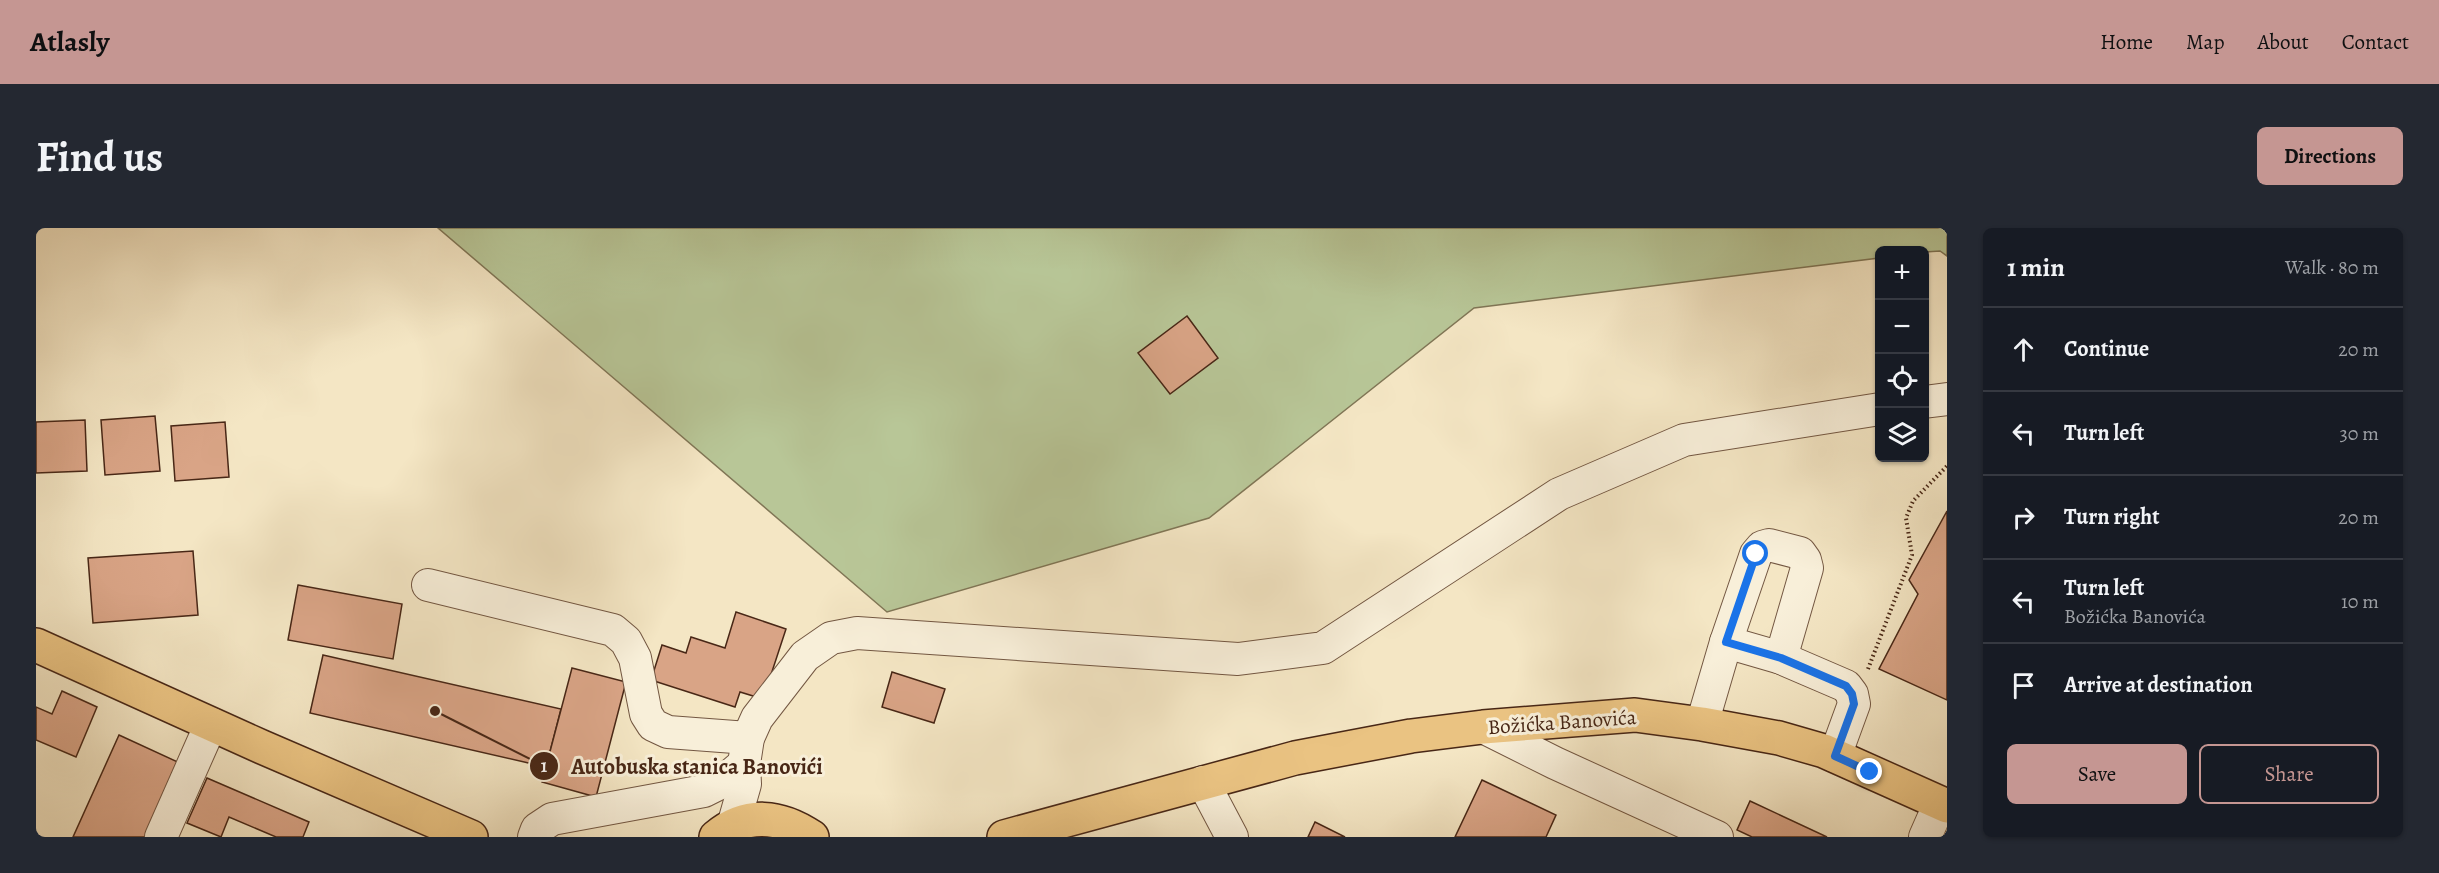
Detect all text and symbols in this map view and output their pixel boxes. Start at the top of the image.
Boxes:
text: Atlasly [30,23,109,61]
text: Home [2100,28,2153,56]
text: Map [2186,28,2224,56]
text: About [2257,28,2309,56]
text: Contact [2342,28,2409,56]
button: Directions [2257,127,2403,185]
text: Find us [36,128,163,185]
map controls [1875,246,1929,462]
button: + [1875,246,1929,300]
text: 1 min [2007,250,2065,285]
text: Walk · 80 m [2285,254,2379,281]
button: − [1875,300,1929,354]
icon: ahead [2007,333,2040,366]
text: Continue [2064,334,2149,364]
text: 20 m [2338,336,2379,363]
button: locate [1875,354,1929,408]
button: layers [1875,408,1929,462]
icon: left [2007,417,2040,450]
text: Turn left [2064,418,2144,448]
text: 30 m [2339,420,2379,447]
icon: right [2007,501,2040,534]
text: Turn right [2064,502,2160,532]
text: 20 m [2338,504,2379,531]
route start [1742,540,1768,566]
text: Turn left [2064,573,2144,603]
icon: left [2007,585,2040,618]
text: 10 m [2341,588,2379,615]
text: Božićka Banovića [2064,603,2206,630]
icon: arrive [2007,669,2040,702]
text: Arrive at destination [2064,670,2253,700]
street label: Božićka Banovića [1487,703,1637,741]
button: Save [2007,744,2187,804]
button: Share [2199,744,2379,804]
callout: Autobuska stanica Banovići [529,746,835,786]
text: Autobuska stanica Banovići [570,752,823,782]
text: 1 [541,754,548,778]
route end [1856,758,1882,784]

